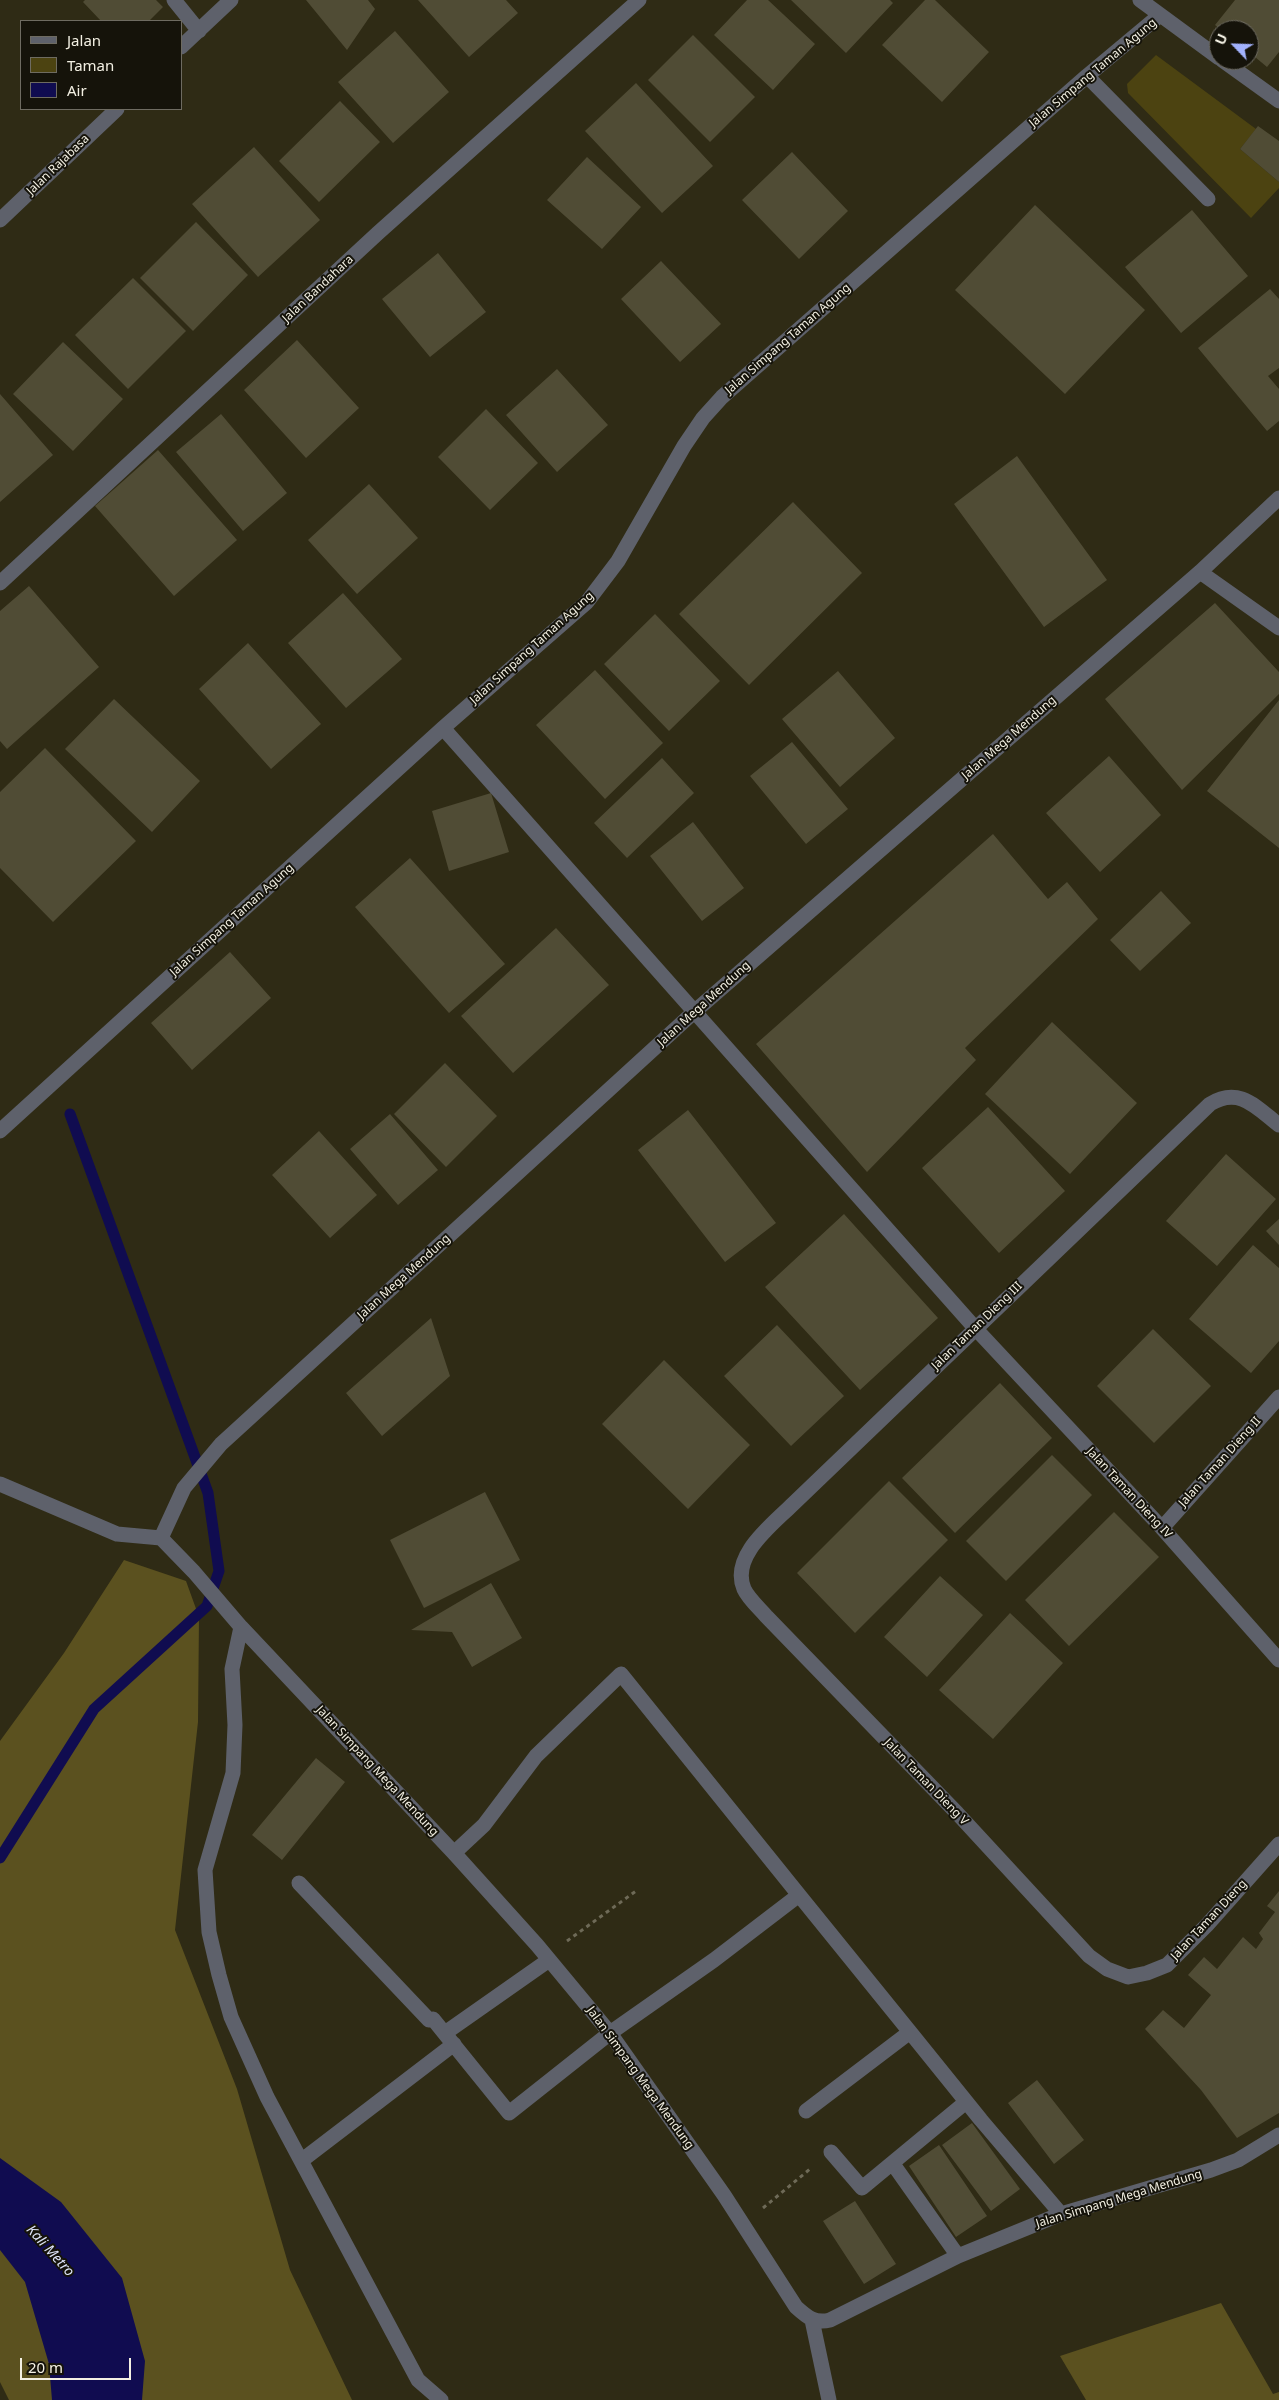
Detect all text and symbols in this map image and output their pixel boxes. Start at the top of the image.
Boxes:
street label: Jalan Simpang Taman Agung [1027,16,1159,130]
legend [20,20,182,110]
north arrow [1209,20,1259,70]
text: Jalan [67,30,101,50]
text: U [1210,30,1232,48]
text: Taman [67,55,114,75]
text: Air [67,80,87,100]
street label: Jalan Rajabasa [24,132,92,198]
street label: Jalan Bandahara [279,252,357,326]
street label: Jalan Simpang Taman Agung [722,281,854,397]
street label: Jalan Simpang Taman Agung [467,589,597,707]
street label: Jalan Mega Mendung [959,693,1059,783]
street label: Jalan Simpang Taman Agung [167,861,297,979]
street label: Jalan Mega Mendung [655,959,753,1049]
street label: Jalan Mega Mendung [355,1232,453,1322]
street label: Jalan Taman Dieng III [929,1279,1025,1373]
street label: Jalan Taman Dieng II [1176,1414,1264,1510]
street label: Jalan Taman Dieng IV [1083,1445,1175,1541]
street label: Jalan Simpang Mega Mendung [313,1703,441,1839]
street label: Jalan Taman Dieng V [881,1736,971,1828]
street label: Jalan Taman Dieng [1168,1877,1250,1963]
street label: Jalan Simpang Mega Mendung [583,2004,697,2152]
street label: Jalan Simpang Mega Mendung [1034,2167,1204,2231]
water label: Kali Metro [23,2222,77,2280]
scale bar [22,2348,134,2380]
text: 20 m [28,2357,63,2377]

